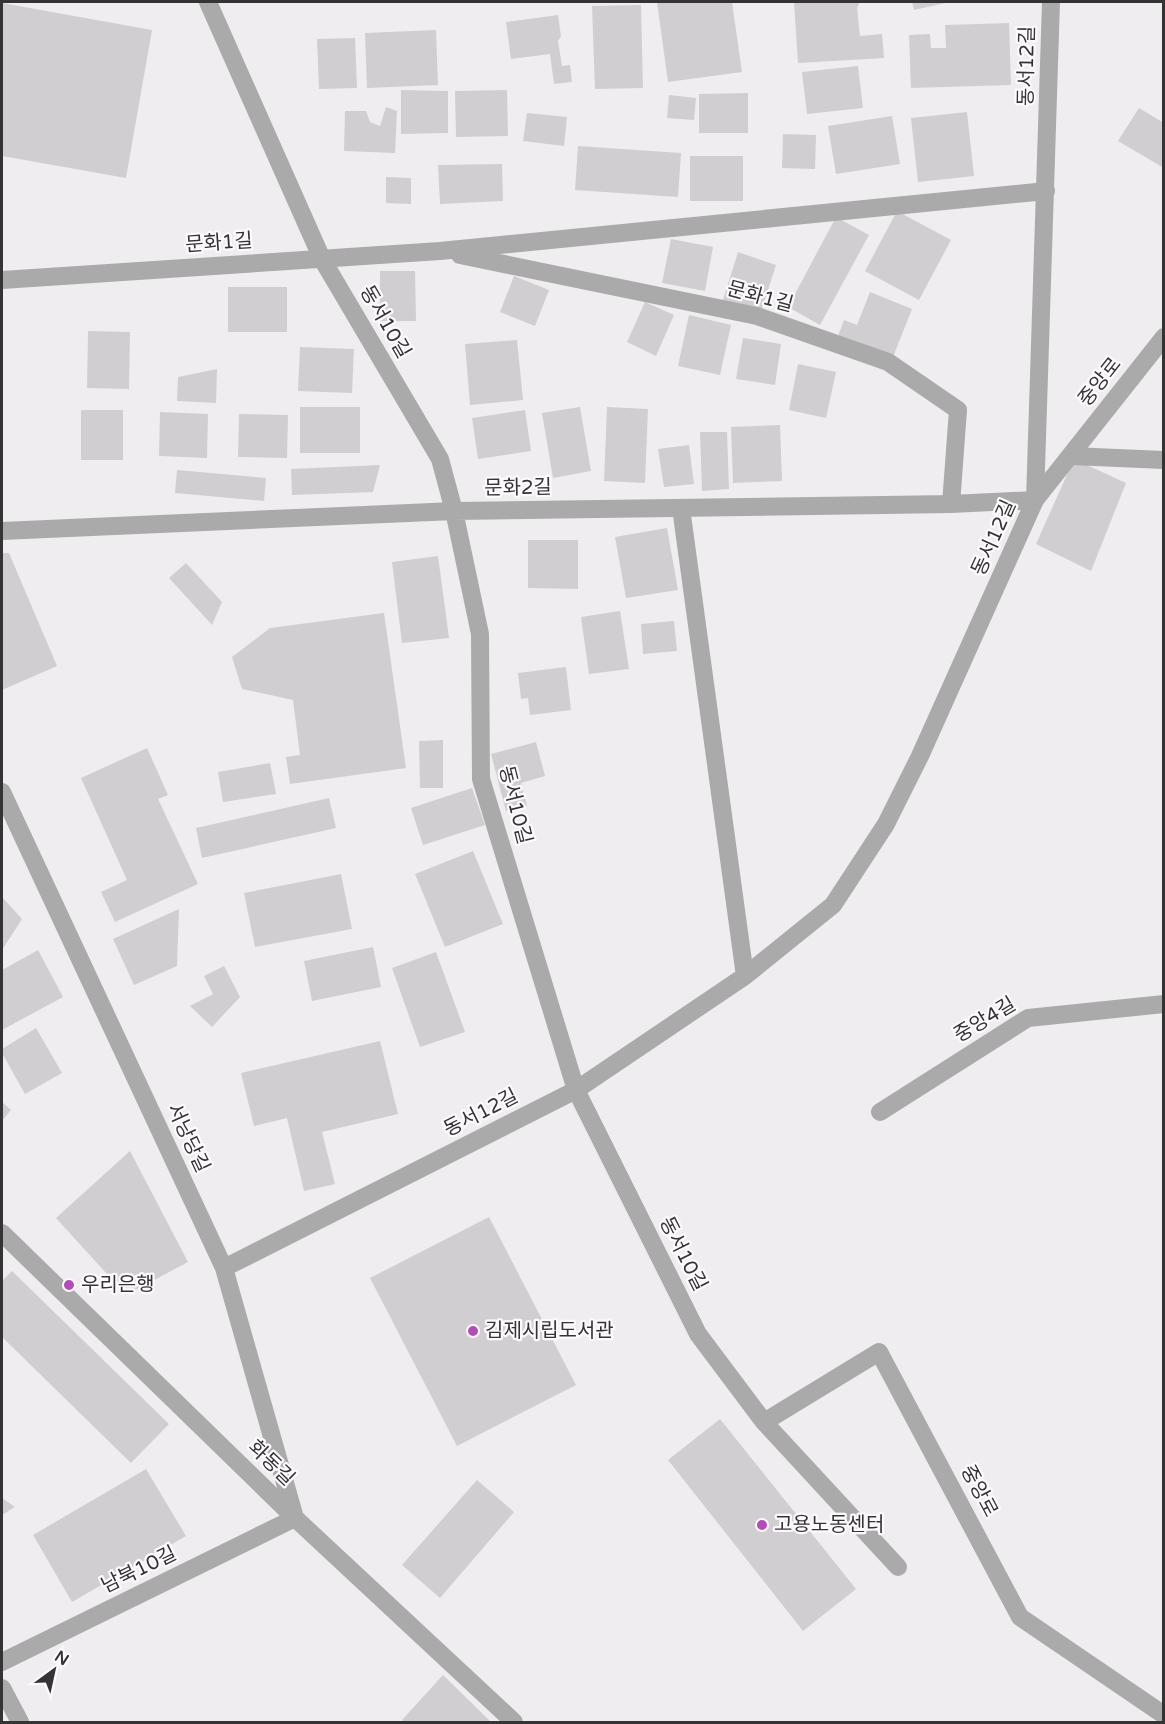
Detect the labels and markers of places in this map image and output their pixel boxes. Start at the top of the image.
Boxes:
place label: 우리은행 [81,1273,155,1297]
marker: 우리은행 [62,1278,76,1292]
place label: 김제시립도서관 [485,1319,614,1343]
marker: 김제시립도서관 [466,1324,480,1338]
place label: 고용노동센터 [774,1513,884,1537]
marker: 고용노동센터 [755,1518,769,1532]

